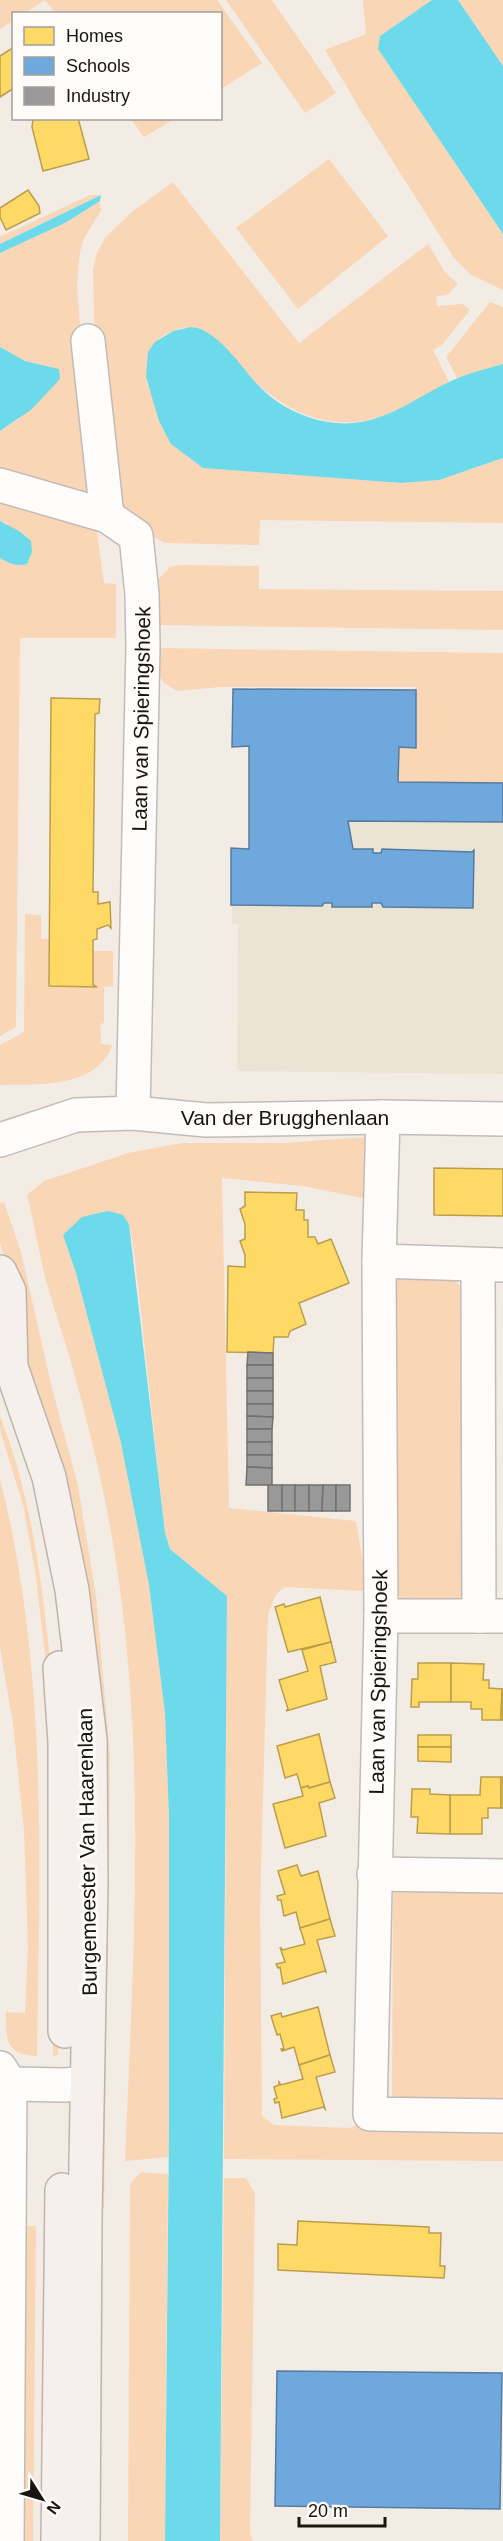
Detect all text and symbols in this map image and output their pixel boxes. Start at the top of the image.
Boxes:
legend [12,12,222,120]
text: Homes [66,26,123,46]
text: Schools [66,56,130,76]
text: Industry [66,86,130,106]
street label: Laan van Spieringshoek [128,606,154,832]
street label: Van der Brugghenlaan [181,1106,389,1129]
street label: Laan van Spieringshoek [365,1569,391,1795]
street label: Burgemeester Van Haarenlaan [73,1708,101,1996]
north arrow [12,2469,72,2529]
scale bar [299,2490,384,2528]
text: N [43,2498,64,2517]
text: 20 m [308,2501,348,2521]

